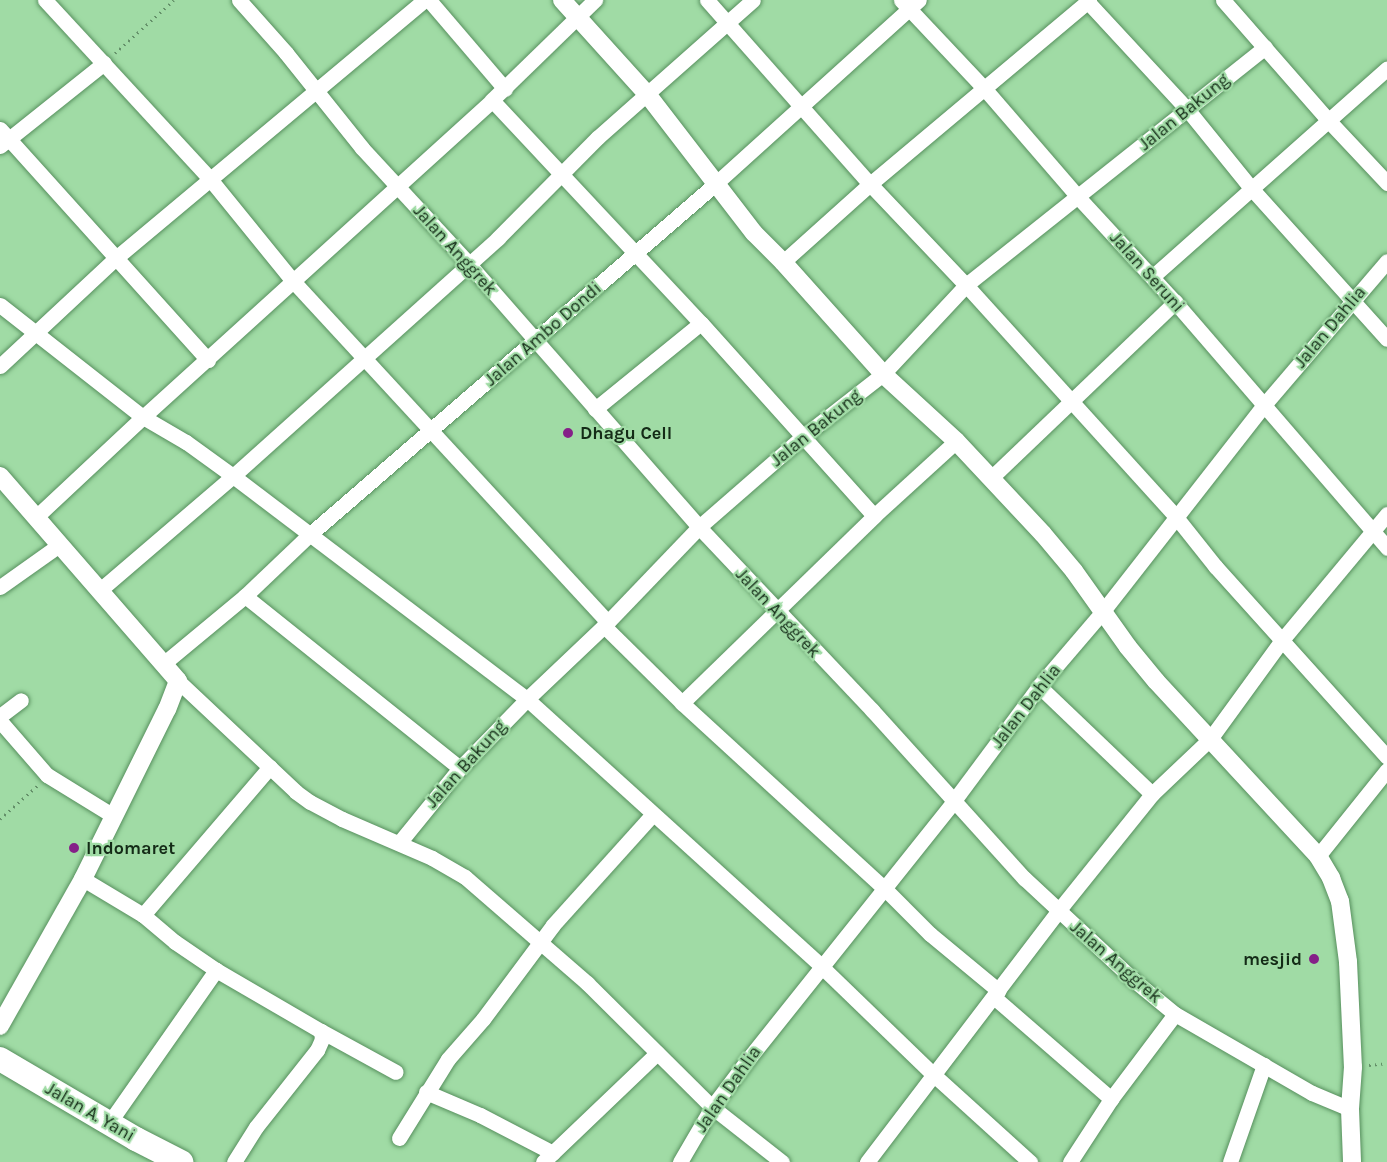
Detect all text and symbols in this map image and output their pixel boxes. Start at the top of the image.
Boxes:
street label: Jalan Bakung [1134,69,1234,155]
street label: Jalan Anggrek [409,200,501,300]
street label: Jalan Seruni [1105,227,1189,317]
street label: Jalan Ambo Dondi [480,277,606,391]
street label: Jalan Dahlia [1290,282,1370,372]
street label: Jalan Bakung [766,385,866,471]
place label: Dhagu Cell [580,422,672,444]
marker: Dhagu Cell [561,426,575,440]
street label: Jalan Anggrek [731,564,825,662]
street label: Jalan Dahlia [987,660,1065,752]
street label: Jalan Bakung [421,716,511,812]
place label: Indomaret [86,837,175,859]
marker: Indomaret [67,841,81,855]
street label: Jalan Anggrek [1066,916,1166,1008]
place label: mesjid [1243,948,1302,970]
marker: mesjid [1307,952,1321,966]
street label: Jalan Dahlia [690,1042,766,1136]
street label: Jalan A. Yani [41,1078,139,1146]

